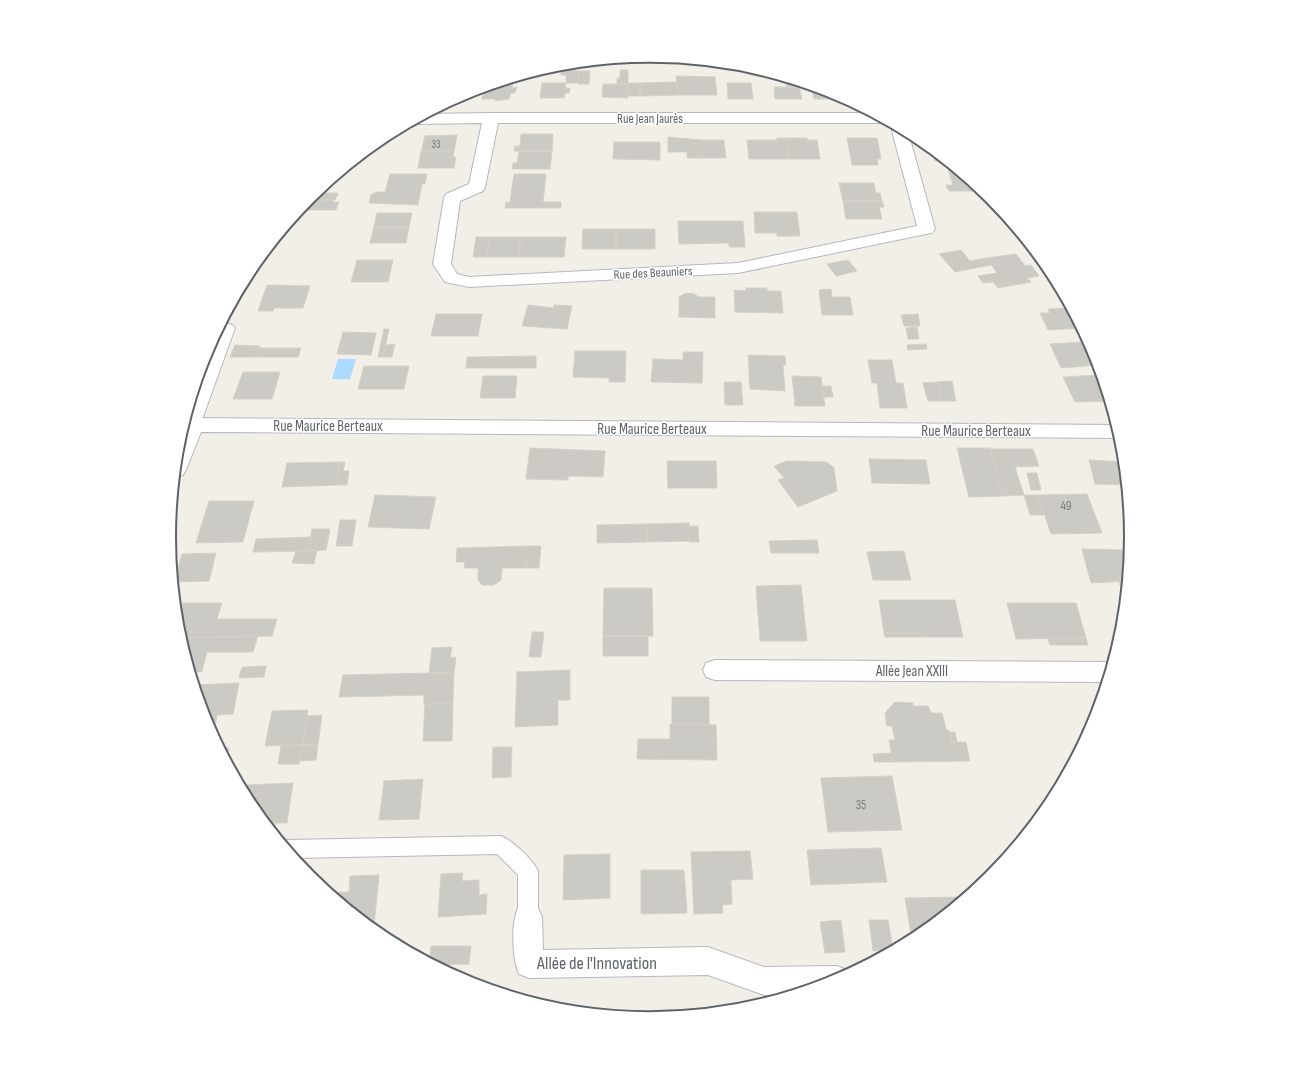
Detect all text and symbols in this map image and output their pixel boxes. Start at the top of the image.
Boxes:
street label: Rue Jean Jaurès [617,111,683,127]
house number: 33 [431,138,441,151]
street label: Rue des Beauniers [613,263,693,283]
street label: Rue Maurice Berteaux [273,417,383,436]
street label: Rue Maurice Berteaux [597,420,707,439]
street label: Rue Maurice Berteaux [921,422,1031,441]
house number: 49 [1060,498,1072,514]
street label: Allée Jean XXIII [875,662,948,681]
house number: 35 [856,797,866,813]
street label: Allée de l'Innovation [536,953,657,974]

